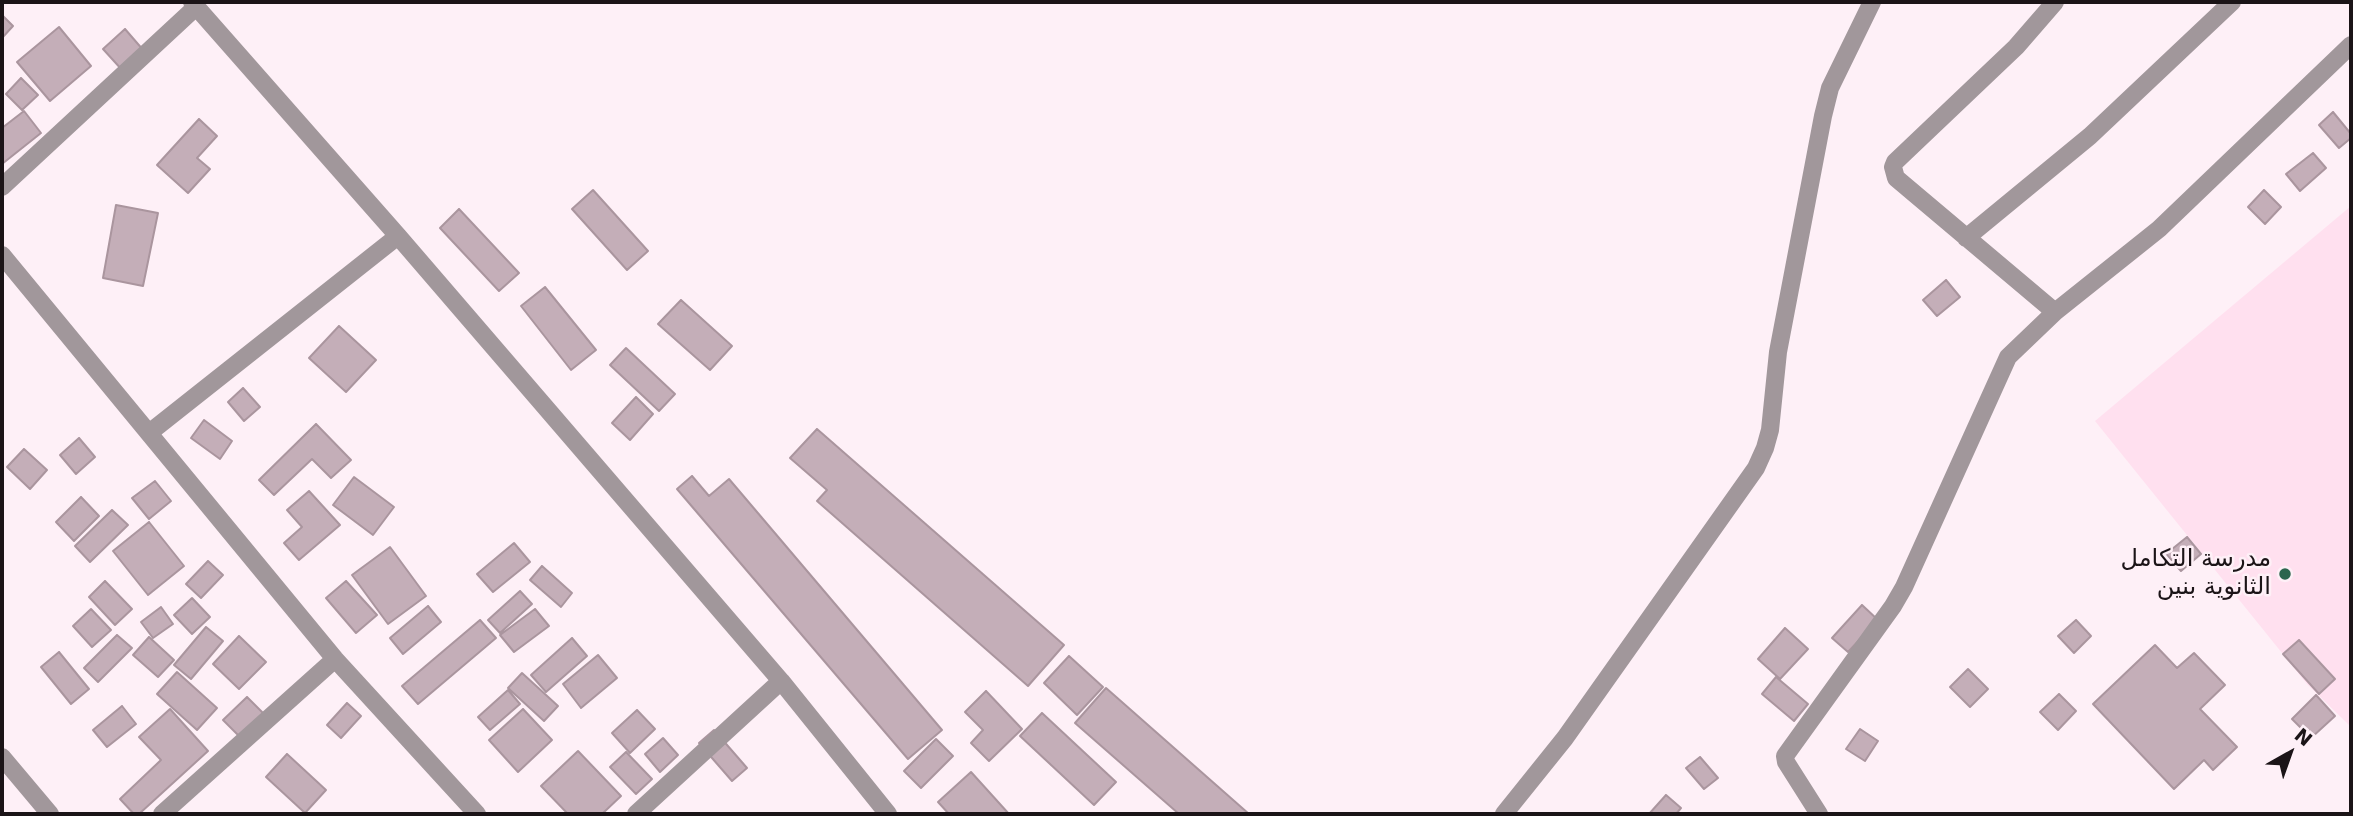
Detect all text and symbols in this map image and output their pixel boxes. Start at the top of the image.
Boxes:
place label: مدرسة التكامل الثانوية بنين [2121,546,2271,602]
marker: مدرسة التكامل الثانوية بنين [2277,566,2293,582]
north arrow [2255,718,2325,788]
text: N [2290,723,2317,750]

